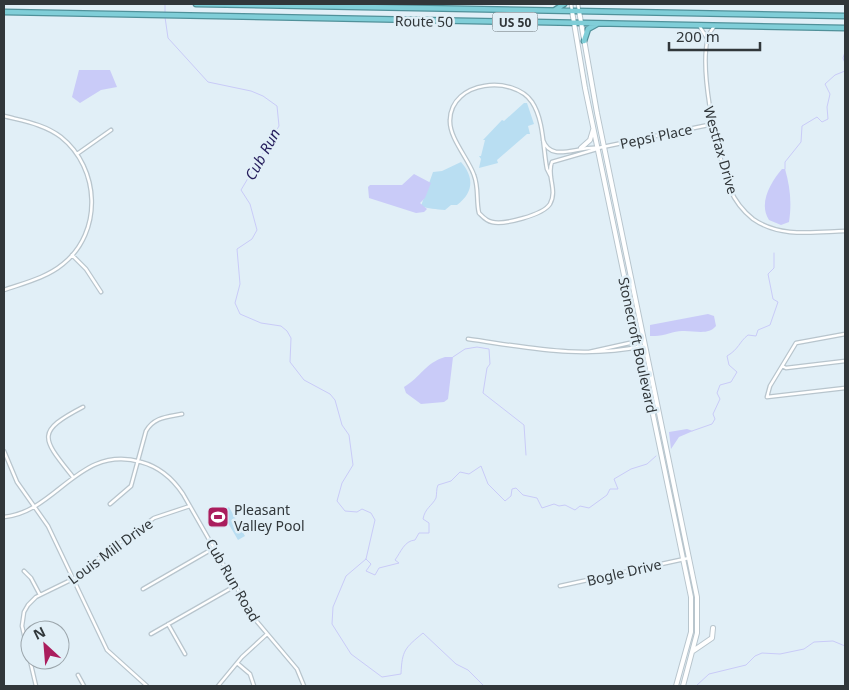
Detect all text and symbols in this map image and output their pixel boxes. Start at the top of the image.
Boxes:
street label: Route 50 [395,11,453,31]
road number: US 50 [492,13,538,32]
scale bar [669,20,760,52]
text: 200 m [676,26,720,46]
street label: Westfax Drive [699,104,743,196]
street label: Pepsi Place [618,119,694,153]
water label: Cub Run [240,125,284,183]
street label: Stonecroft Boulevard [614,275,662,415]
place label: Pleasant Valley Pool [234,500,305,535]
sports icon: Pleasant Valley Pool [206,505,230,529]
street label: Louis Mill Drive [64,514,156,588]
street label: Cub Run Road [202,535,264,625]
street label: Bogle Drive [585,554,663,590]
north arrow [20,620,70,670]
text: N [30,622,48,644]

